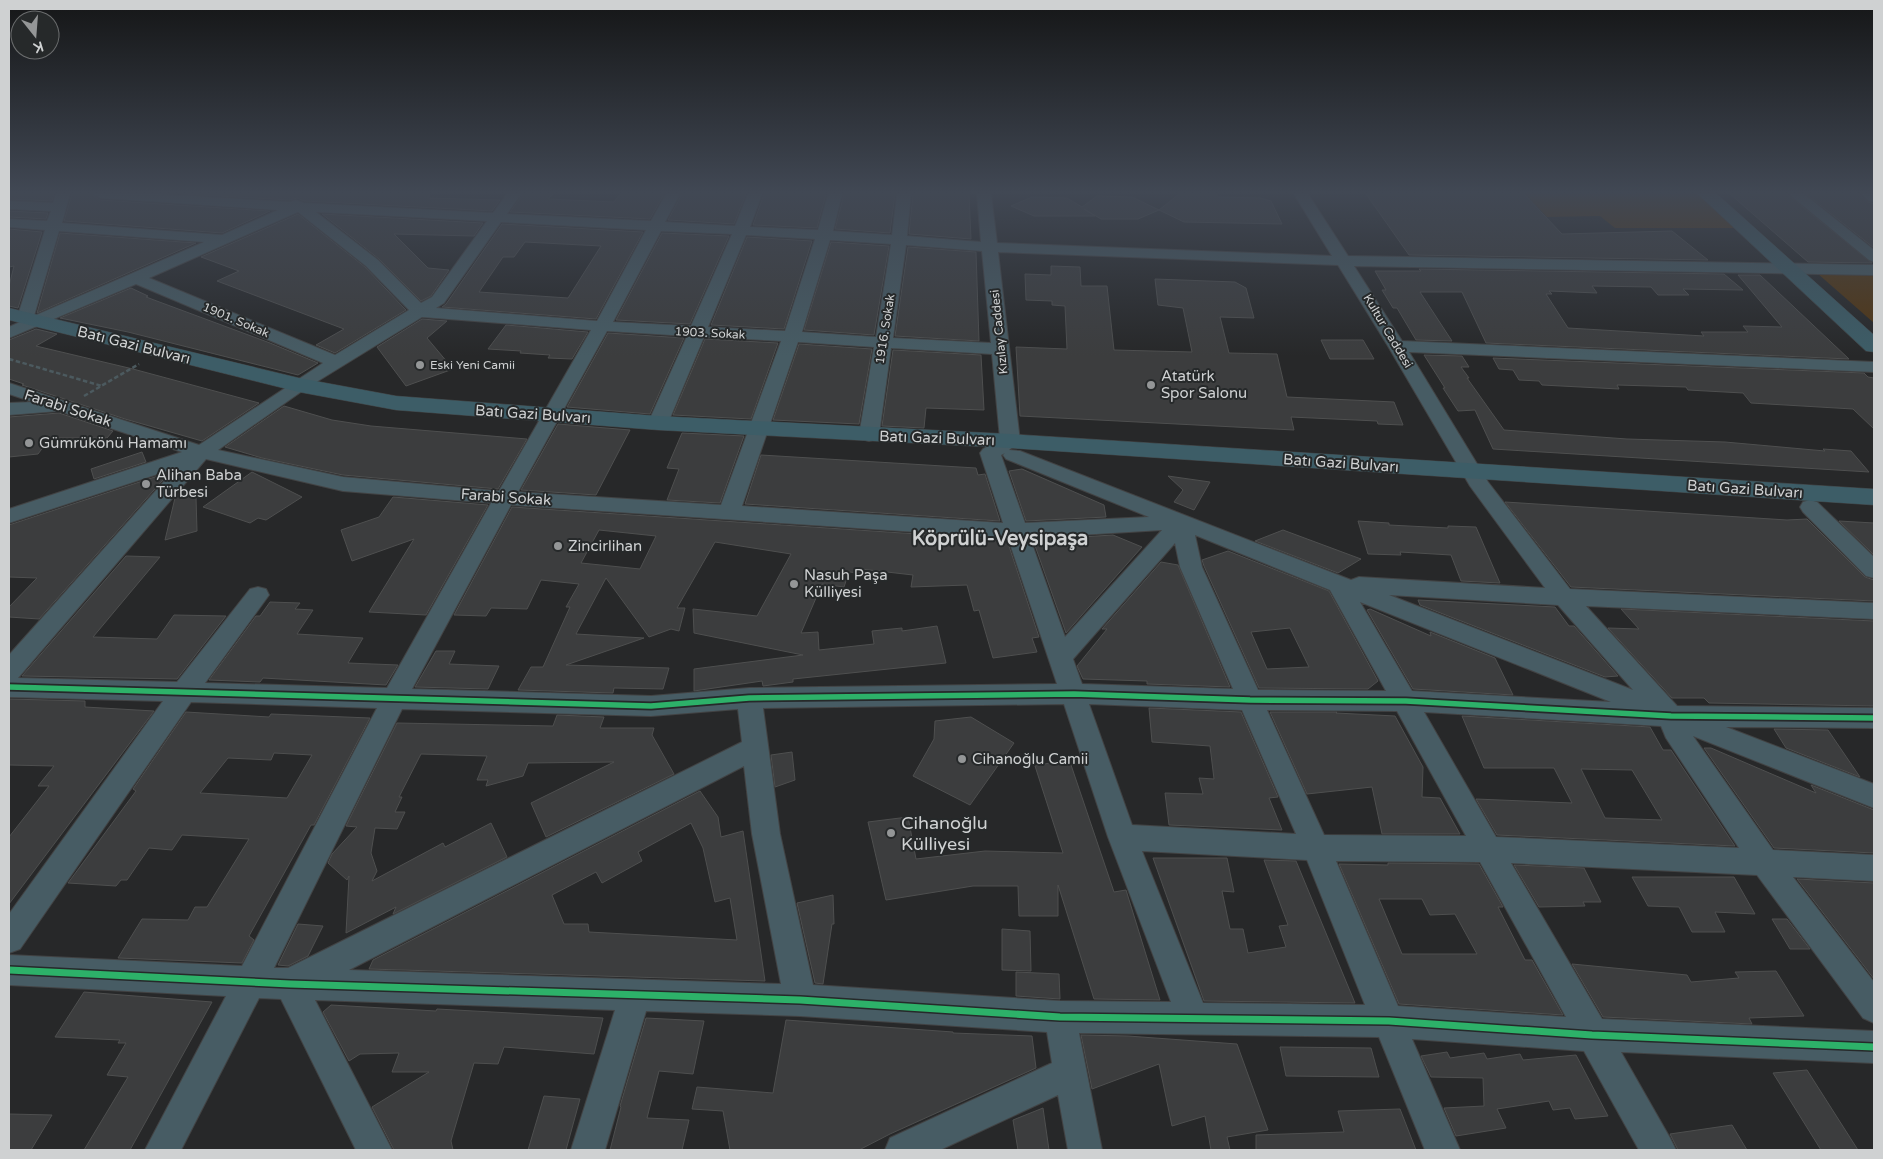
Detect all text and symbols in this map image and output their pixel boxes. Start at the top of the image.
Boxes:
north arrow [10,10,60,60]
text: K [31,37,46,57]
street label: Kızılay Caddesi [988,289,1010,375]
street label: Kultur Caddesi [1360,292,1416,370]
street label: 1916. Sokak [873,293,898,365]
street label: 1901. Sokak [201,300,272,340]
street label: Batı Gazi Bulvarı [76,322,192,368]
street label: 1903. Sokak [674,324,746,342]
place label: Eski Yeni Camii [430,358,515,372]
marker: Eski Yeni Camii [414,359,426,371]
place label: Atatürk Spor Salonu [1161,367,1247,402]
marker: Atatürk Spor Salonu [1145,379,1157,391]
street label: Farabi Sokak [22,385,114,431]
street label: Batı Gazi Bulvarı [475,401,591,427]
street label: Batı Gazi Bulvarı [879,427,995,449]
place label: Gümrükönü Hamamı [39,434,187,452]
marker: Gümrükönü Hamamı [23,437,35,449]
street label: Batı Gazi Bulvarı [1283,450,1399,476]
place label: Alihan Baba Türbesi [156,466,242,501]
street label: Batı Gazi Bulvarı [1687,476,1803,502]
marker: Alihan Baba Türbesi [140,478,152,490]
street label: Farabi Sokak [460,485,552,509]
district label: Köprülü-Veysipaşa [912,527,1088,551]
place label: Zincirlihan [568,537,642,555]
marker: Zincirlihan [552,540,564,552]
place label: Nasuh Paşa Külliyesi [804,566,888,601]
marker: Nasuh Paşa Külliyesi [788,578,800,590]
place label: Cihanoğlu Camii [972,750,1088,768]
marker: Cihanoğlu Camii [956,753,968,765]
place label: Cihanoğlu Külliyesi [901,812,988,855]
marker: Cihanoğlu Külliyesi [885,827,897,839]

